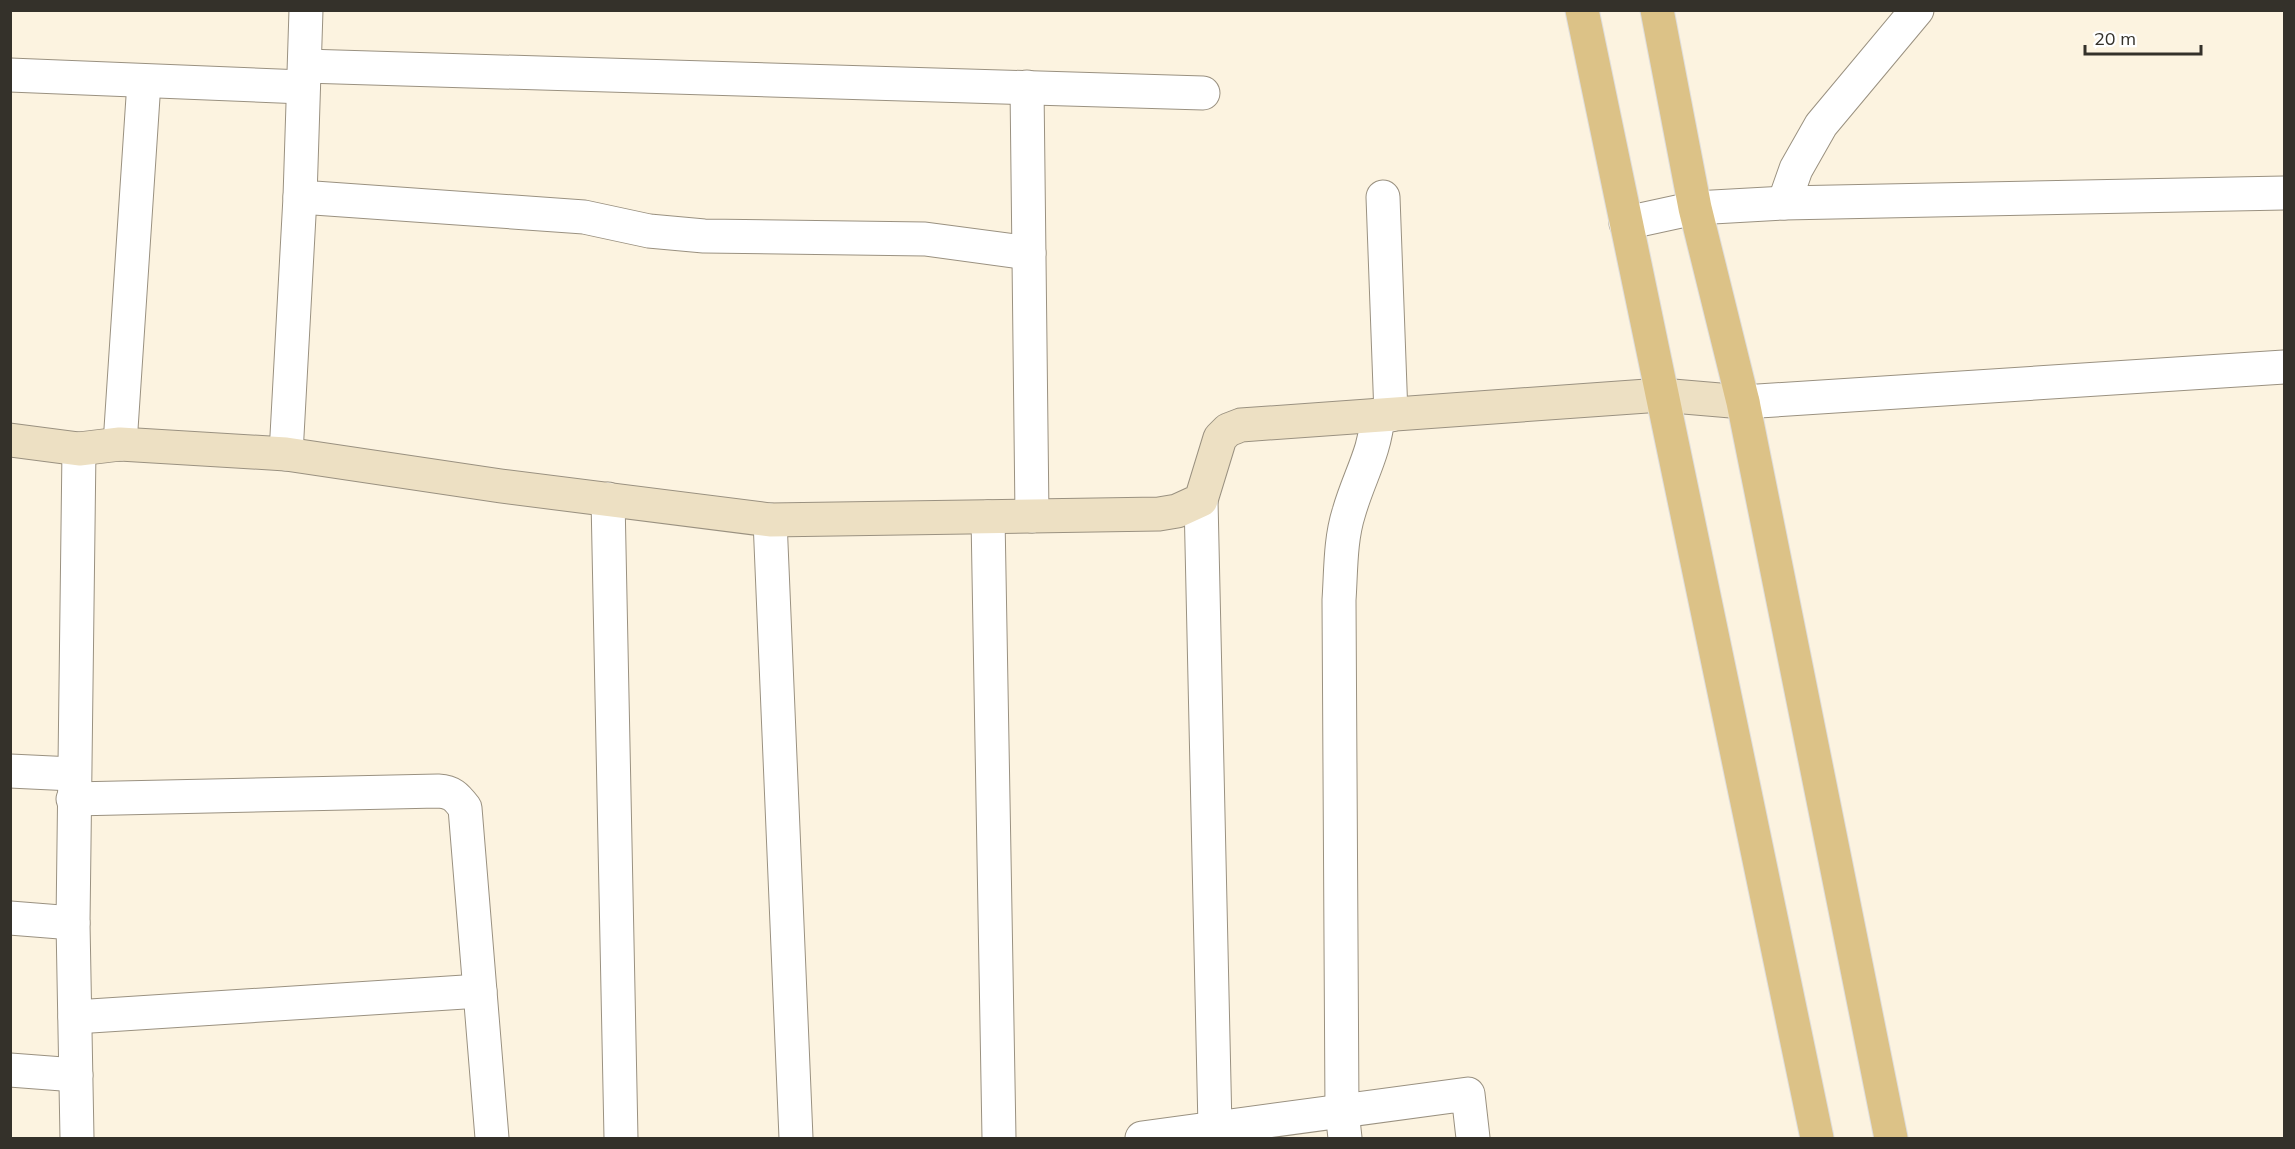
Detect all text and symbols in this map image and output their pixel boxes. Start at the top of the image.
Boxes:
scale bar [2085,18,2200,56]
text: 20 m [2094,27,2136,50]

